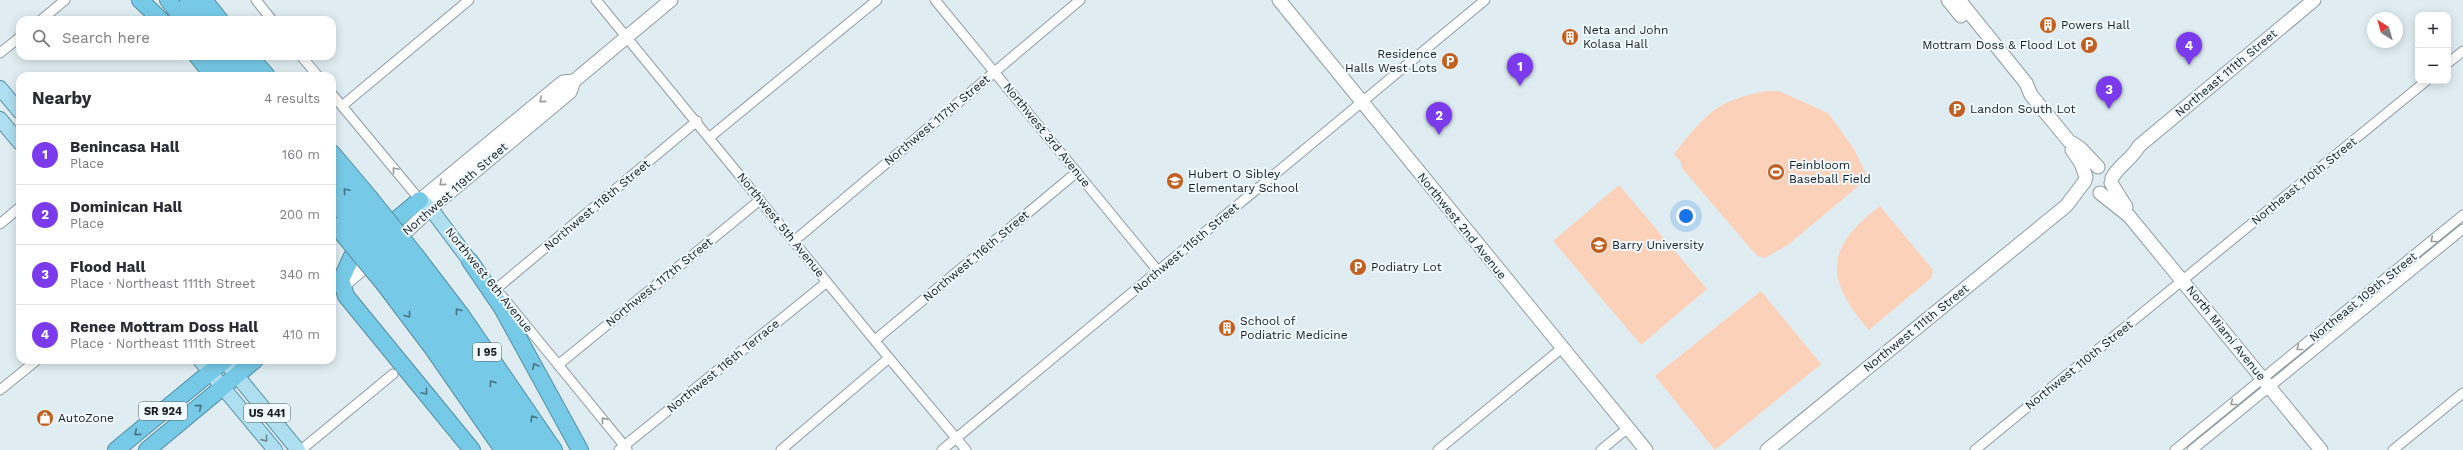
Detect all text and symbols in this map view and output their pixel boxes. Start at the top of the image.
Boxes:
north arrow [2367,12,2403,48]
map controls [2415,12,2451,84]
button: + [2415,12,2451,48]
building icon: Powers Hall [2038,15,2058,35]
search box [16,16,336,60]
place label: Powers Hall [2061,18,2130,32]
place label: Neta and John Kolasa Hall [1583,23,1668,51]
street label: Northeast 111th Street [2172,26,2280,120]
icon: search [30,27,52,49]
building icon: Neta and John Kolasa Hall [1560,27,1580,47]
text: Search here [62,29,150,47]
pin: 4 [2176,32,2202,65]
parking icon: Mottram Doss & Flood Lot [2079,35,2099,55]
place label: Mottram Doss & Flood Lot [1922,38,2076,52]
place label: Residence Halls West Lots [1345,47,1437,75]
button: − [2415,48,2451,84]
parking icon: Residence Halls West Lots [1440,51,1460,71]
pin: 1 [1507,53,1533,86]
street label: Northwest 117th Street [881,72,993,168]
pin: 3 [2096,76,2122,109]
street label: Northwest 3rd Avenue [1001,80,1093,190]
text: Nearby [32,88,91,108]
text: 4 results [264,91,320,106]
one-way arrow [539,96,546,103]
parking icon: Landon South Lot [1947,99,1967,119]
pin: 2 [1426,102,1452,135]
place label: Landon South Lot [1970,102,2076,116]
street label: Northeast 110th Street [2249,134,2359,228]
text: Benincasa Hall [70,138,180,156]
street label: Northwest 119th Street [400,140,510,238]
text: 1 [42,147,48,162]
text: 160 m [282,147,320,162]
text: Place [70,156,104,171]
street label: Northwest 118th Street [541,157,653,253]
place label: Feinbloom Baseball Field [1789,158,1871,186]
sports icon: Feinbloom Baseball Field [1766,162,1786,182]
place label: Hubert O Sibley Elementary School [1188,167,1299,195]
one-way arrow [393,168,400,175]
street label: Northwest 5th Avenue [734,170,828,280]
street label: Northwest 2nd Avenue [1415,170,1509,282]
school or university icon: Hubert O Sibley Elementary School [1165,171,1185,191]
one-way arrow [439,179,446,186]
one-way arrow [343,188,350,195]
text: Dominican Hall [70,198,182,216]
street label: Northwest 115th Street [1130,200,1242,296]
your location [1676,206,1696,226]
text: 2 [41,207,49,222]
text: 200 m [279,207,320,222]
street label: Northwest 116th Street [920,208,1032,304]
text: Place [70,216,104,231]
street label: Northwest 6th Avenue [442,225,536,335]
street label: Northwest 117th Street [603,235,715,329]
school or university icon: Barry University [1589,235,1609,255]
one-way arrow [2430,235,2437,242]
place label: Barry University [1612,238,1705,252]
street label: Northeast 109th Street [2307,249,2419,345]
parking icon: Podiatry Lot [1348,257,1368,277]
text: Flood Hall [70,258,145,276]
place label: Podiatry Lot [1371,260,1442,274]
text: 3 [41,267,49,282]
text: 340 m [280,267,320,282]
text: Place · Northeast 111th Street [70,276,255,291]
street label: Northwest 111th Street [1860,281,1972,375]
street label: North Miami Avenue [2183,283,2269,383]
one-way arrow [456,309,463,316]
one-way arrow [403,311,410,318]
place label: School of Podiatric Medicine [1240,314,1348,342]
street label: Northwest 116th Terrace [664,316,782,416]
street label: Northwest 110th Street [2022,317,2136,413]
text: Renee Mottram Doss Hall [70,318,258,336]
building icon: School of Podiatric Medicine [1217,318,1237,338]
text: 4 [41,327,49,342]
text: 410 m [282,327,320,342]
text: Place · Northeast 111th Street [70,336,255,351]
road number: I 95 [473,343,501,361]
one-way arrow [2297,344,2304,351]
one-way arrow [533,363,540,371]
one-way arrow [489,380,497,387]
one-way arrow [420,387,427,394]
one-way arrow [2230,398,2237,405]
road number: SR 924 [139,402,187,420]
road number: US 441 [244,404,290,422]
one-way arrow [194,405,201,412]
shop icon: AutoZone [35,408,55,428]
place label: AutoZone [58,411,114,425]
one-way arrow [531,415,538,422]
one-way arrow [601,417,608,424]
one-way arrow [134,428,142,435]
one-way arrow [261,434,268,441]

